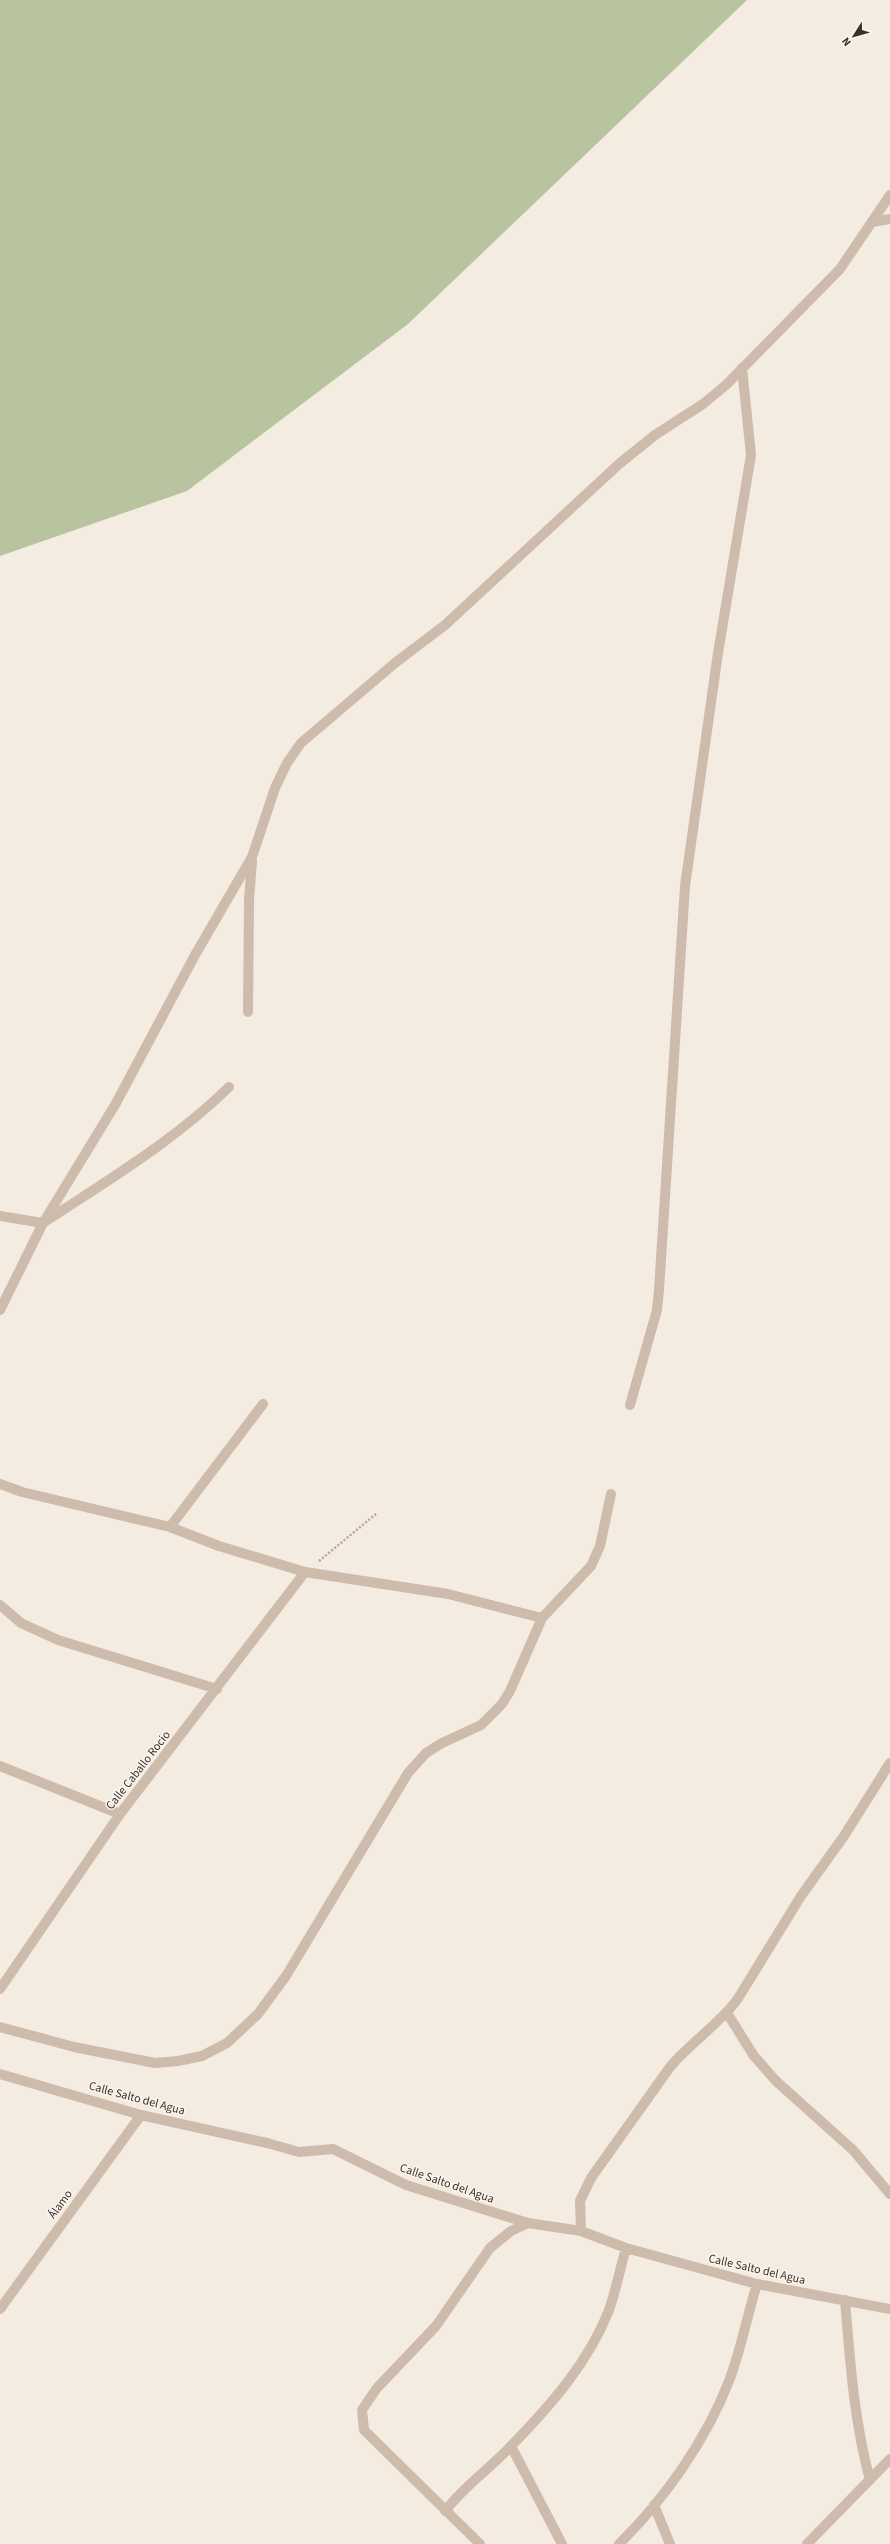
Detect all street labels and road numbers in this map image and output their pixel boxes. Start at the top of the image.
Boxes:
street label: Calle Caballo Rocio [102,1727,175,1813]
street label: Calle Salto del Agua [87,2077,187,2119]
street label: Calle Salto del Agua [397,2159,496,2208]
street label: Álamo [44,2186,77,2222]
street label: Calle Salto del Agua [707,2250,807,2289]

